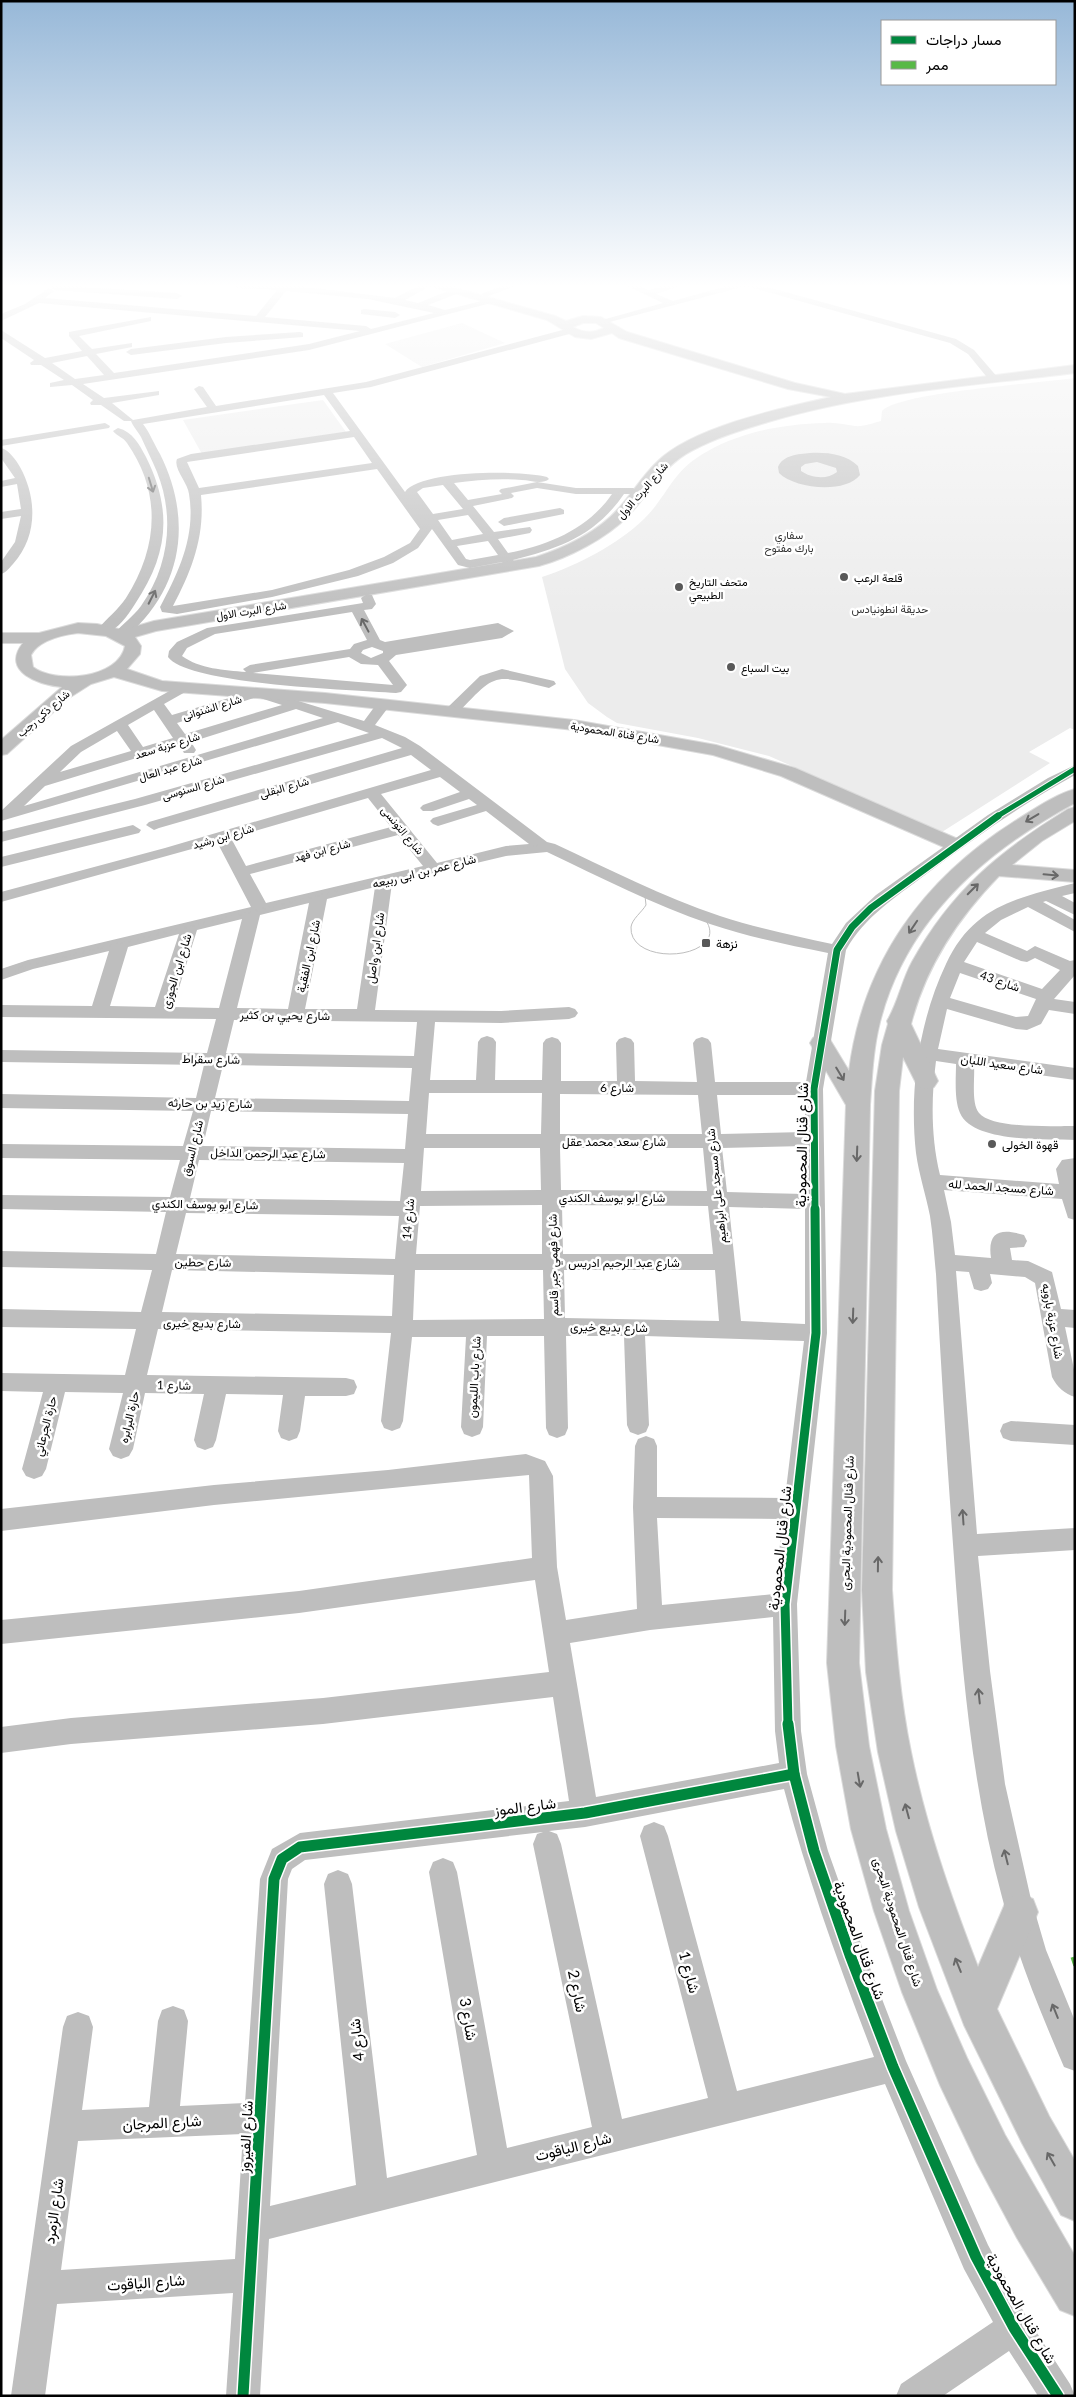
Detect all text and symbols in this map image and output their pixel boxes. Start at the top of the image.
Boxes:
legend [881,20,1056,85]
text: مسار دراجات [926,30,1001,49]
text: ممر [925,55,948,74]
street label: شارع البرت الاول [614,459,672,522]
one-way arrow [146,477,156,493]
park label: سفاري بارك مفتوح [764,528,814,556]
marker: قلعة الرعب [838,571,850,583]
place label: قلعة الرعب [854,571,902,585]
place label: متحف التاريخ الطبيعي [689,575,748,605]
marker: متحف التاريخ الطبيعي [673,581,685,593]
one-way arrow [148,590,157,605]
street label: شارع البرت الاول [215,598,288,624]
park label: حديقة انطونيادس [852,602,928,616]
one-way arrow [360,618,370,633]
marker: بيت السباع [725,661,737,673]
place label: بيت السباع [741,661,789,676]
street label: شارع ذكى رجب [14,686,74,741]
street label: شارع الشنوانى [181,692,244,724]
street label: شارع قناة المحمودية [569,719,661,747]
street label: شارع عزبة سعد [133,729,202,763]
street label: شارع عبد العال [137,753,204,785]
street label: شارع السنوسى [160,772,227,804]
street label: شارع البقلى [258,774,311,802]
street label: شارع التونسى [378,803,427,858]
one-way arrow [1024,813,1039,823]
street label: شارع ابن رشيد [191,821,256,853]
street label: شارع ابن فهد [292,836,352,866]
street label: شارع عمر بن ابى ربيعه [371,851,478,893]
one-way arrow [1043,870,1059,879]
one-way arrow [967,883,980,895]
street label: شارع ابن واصل [363,912,389,985]
street label: شارع ابن الفقية [293,918,325,994]
one-way arrow [908,920,918,934]
street label: شارع ابن الجوزى [157,932,196,1011]
place label: نزهة [716,936,738,952]
marker: نزهة [700,937,712,949]
street label: شارع 43 [977,967,1022,997]
street label: شارع يحيي بن كثير [239,1007,330,1026]
street label: شارع سقراط [182,1051,240,1069]
street label: شارع سعيد اللبان [960,1051,1044,1079]
one-way arrow [835,1066,845,1080]
street label: شارع 6 [600,1080,634,1097]
street label: شارع قنال المحمودية [791,1082,814,1208]
street label: شارع زيد بن حارثه [168,1095,252,1113]
street label: شارع السوق [178,1118,208,1178]
street label: شارع مسجد على ابراهيم [703,1128,731,1244]
street label: شارع سعد محمد عقل [562,1134,666,1151]
place label: قهوة الخولى [1002,1137,1058,1153]
marker: قهوة الخولى [986,1138,998,1150]
street label: شارع عبد الرحمن الداخل [210,1144,326,1164]
one-way arrow [852,1145,862,1161]
street label: شارع مسجد الحمد لله [948,1176,1054,1200]
street label: شارع ابو يوسف الكندي [559,1190,665,1208]
street label: شارع ابو يوسف الكندي [152,1196,258,1215]
street label: شارع 14 [399,1198,419,1240]
street label: شارع فهمي جبر قاسم [545,1214,564,1316]
street label: شارع حطين [174,1254,232,1272]
street label: شارع عبد الرحيم ادريس [568,1255,680,1272]
street label: شارع عزبة بارويه [1037,1282,1067,1360]
one-way arrow [848,1308,857,1324]
street label: شارع بديع خيرى [163,1315,241,1333]
street label: شارع بديع خيرى [570,1319,648,1337]
street label: شارع باب الليمون [464,1336,486,1419]
street label: شارع 1 [157,1377,191,1395]
street label: حارة البرابره [116,1390,143,1445]
street label: حارة الجرعاني [30,1394,63,1458]
street label: شارع قنال المحمودية البحرى [837,1455,859,1591]
street label: شارع قنال المحمودية [764,1485,797,1611]
one-way arrow [959,1509,968,1525]
one-way arrow [873,1556,883,1572]
one-way arrow [840,1610,849,1626]
one-way arrow [974,1689,984,1705]
one-way arrow [855,1771,865,1787]
street label: شارع الموز [492,1793,558,1822]
one-way arrow [902,1803,912,1819]
one-way arrow [1001,1849,1010,1865]
street label: شارع قنال المحمودية البحرى [868,1856,926,1989]
street label: شارع قنال المحمودية [827,1878,890,2003]
street label: شارع 1 [673,1949,704,1996]
one-way arrow [953,1958,962,1973]
street label: شارع 2 [562,1968,591,2015]
street label: شارع 3 [453,1996,482,2042]
one-way arrow [1050,2004,1059,2019]
street label: شارع 4 [345,2017,370,2062]
street label: شارع الفيروز [234,2100,259,2175]
street label: شارع المرجان [122,2111,202,2136]
street label: شارع الياقوت [533,2128,614,2167]
one-way arrow [1045,2152,1055,2167]
street label: شارع الزمرد [39,2177,70,2245]
street label: شارع قنال المحمودية [980,2249,1061,2368]
street label: شارع الياقوت [107,2270,186,2297]

